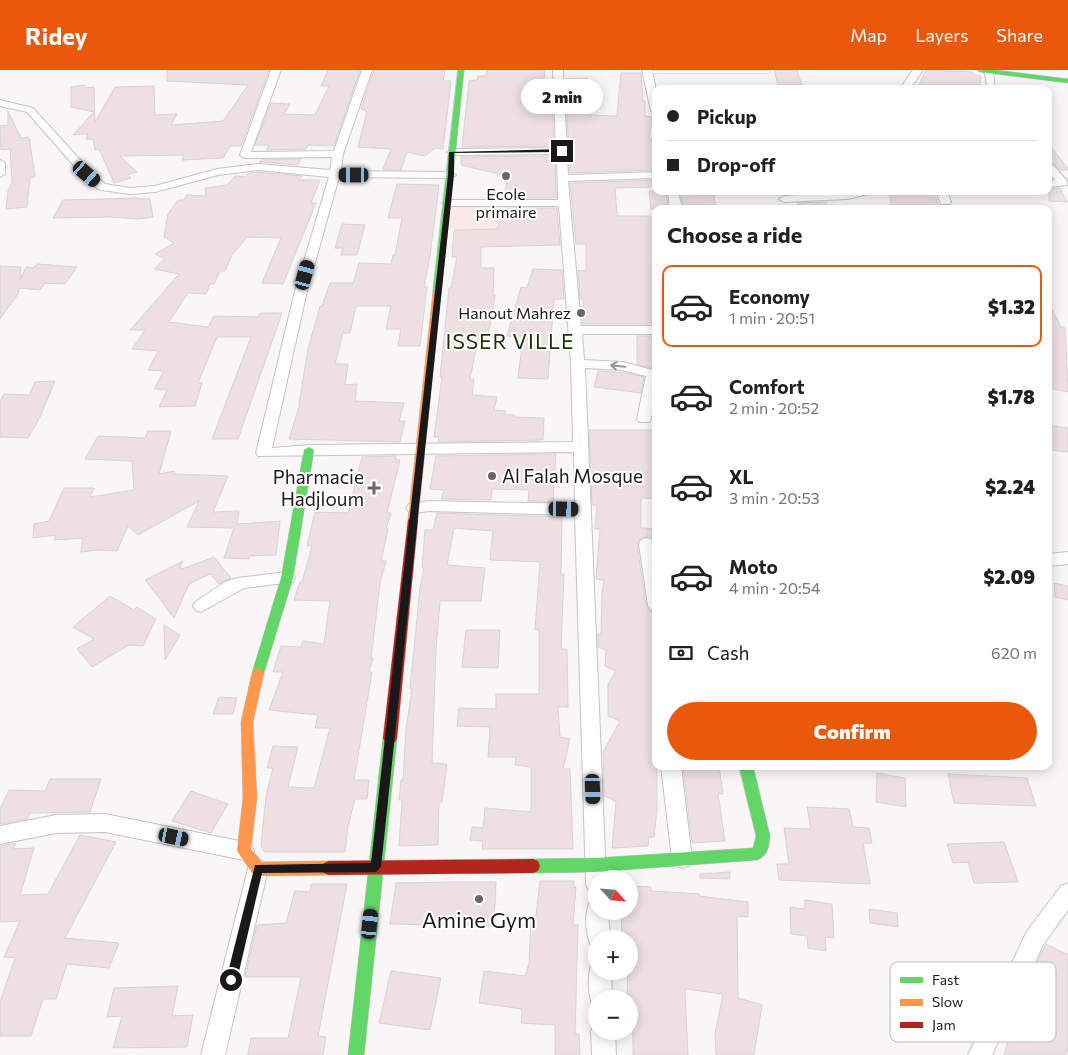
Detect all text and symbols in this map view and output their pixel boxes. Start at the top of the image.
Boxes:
text: Ridey [25,21,88,50]
text: Map [850,24,887,46]
text: Layers [915,24,968,46]
text: Share [996,24,1043,46]
callout: 2 min [521,78,603,114]
text: 2 min [542,87,582,106]
text: Pickup [697,105,757,128]
route end [551,140,573,162]
text: Drop-off [697,153,776,176]
car [70,158,103,190]
car [339,168,369,183]
marker: Ecole primaire [500,170,512,182]
place label: Ecole primaire [476,184,536,221]
text: Choose a ride [667,221,802,248]
car [293,259,316,291]
icon: car [669,284,714,329]
text: Economy [729,285,810,308]
text: $1.32 [988,295,1035,318]
place label: Hanout Mahrez [458,303,571,322]
marker: Hanout Mahrez [575,307,587,319]
text: 1 min · 20:51 [729,308,815,327]
district label: ISSER VILLE [446,328,574,353]
one-way arrow [610,361,626,371]
icon: car [669,374,714,419]
text: Comfort [729,375,805,398]
text: $1.78 [988,385,1035,408]
text: 2 min · 20:52 [729,398,819,417]
place label: Al Falah Mosque [502,464,643,487]
icon: car [669,464,714,509]
place label: Pharmacie Hadjloum [273,465,364,510]
text: XL [729,465,754,488]
marker: Al Falah Mosque [486,470,498,482]
text: $2.24 [985,475,1035,498]
marker: Pharmacie Hadjloum [368,482,380,494]
text: 3 min · 20:53 [729,488,820,507]
car [548,501,579,517]
icon: car [669,554,714,599]
text: Moto [729,555,778,578]
text: $2.09 [983,565,1035,588]
text: 4 min · 20:54 [729,578,821,597]
icon: cash [667,639,695,667]
text: Cash [707,641,749,664]
text: 620 m [991,643,1037,662]
button: Confirm [667,702,1037,760]
car [584,774,601,804]
car [157,827,190,847]
north arrow [588,870,638,920]
map controls [588,870,638,1040]
marker: Amine Gym [473,893,485,905]
place label: Amine Gym [422,906,536,933]
car [360,908,379,940]
button: + [588,930,638,980]
legend [890,962,1056,1042]
route start [220,969,242,991]
text: Fast [932,971,959,988]
button: − [588,990,638,1040]
text: Slow [932,993,963,1010]
text: Jam [932,1016,956,1033]

